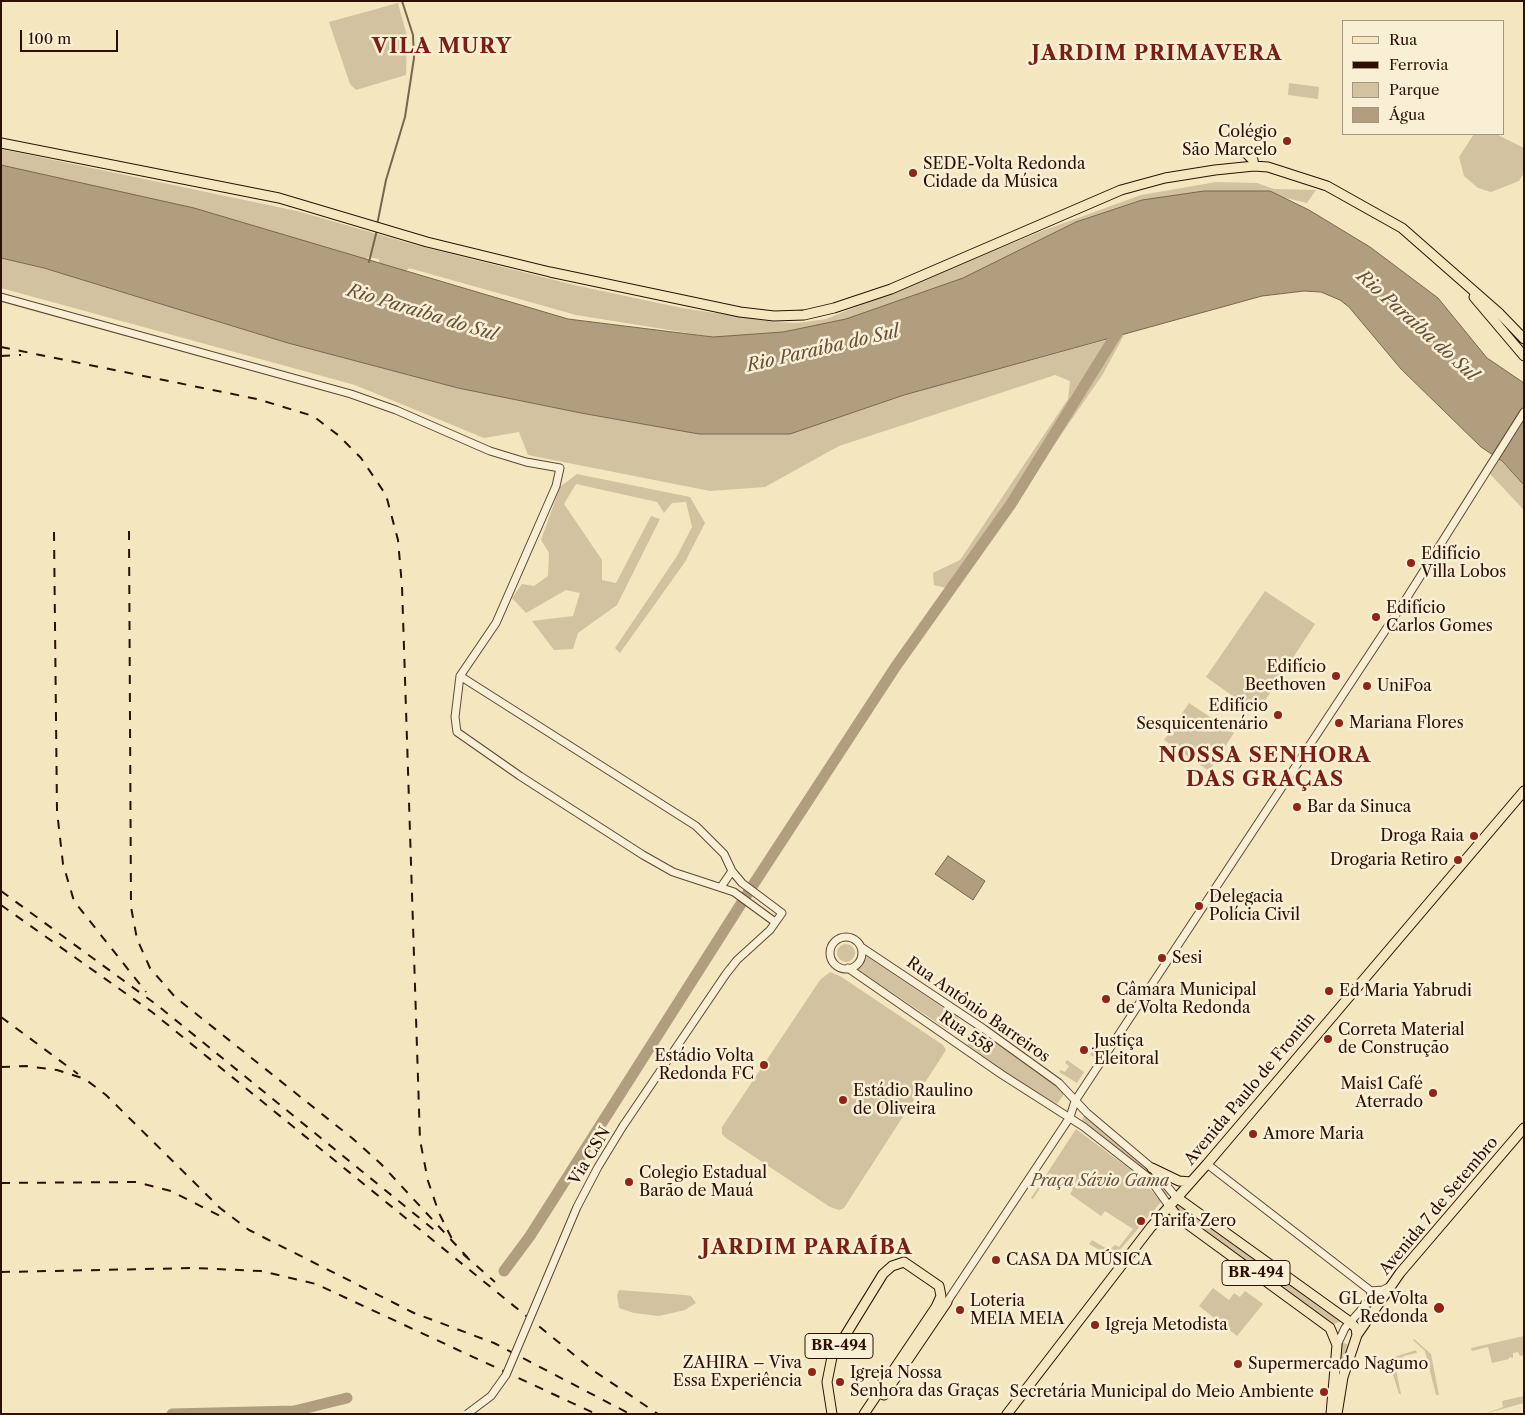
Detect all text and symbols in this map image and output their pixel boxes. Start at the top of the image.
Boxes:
scale bar [22,20,120,52]
legend [1342,20,1505,135]
text: 100 m [28,29,71,48]
text: Rua [1389,30,1417,49]
district label: VILA MURY [371,34,513,60]
district label: JARDIM PRIMAVERA [1030,41,1284,67]
text: Ferrovia [1389,55,1448,74]
text: Parque [1389,80,1439,99]
text: Água [1389,105,1425,124]
place label: Colégio São Marcelo [1182,122,1277,160]
marker: Colégio São Marcelo [1281,135,1293,147]
place label: SEDE-Volta Redonda Cidade da Música [923,154,1085,192]
marker: SEDE-Volta Redonda Cidade da Música [907,167,919,179]
water label: Rio Paraíba do Sul [1352,266,1482,386]
water label: Rio Paraíba do Sul [344,280,500,346]
water label: Rio Paraíba do Sul [745,321,901,377]
place label: Edifício Villa Lobos [1421,544,1506,582]
marker: Edifício Villa Lobos [1405,557,1417,569]
place label: Edifício Carlos Gomes [1386,598,1493,636]
marker: Edifício Carlos Gomes [1370,611,1382,623]
place label: Edifício Beethoven [1245,657,1326,695]
marker: Edifício Beethoven [1330,670,1342,682]
place label: UniFoa [1377,676,1432,696]
marker: UniFoa [1361,680,1373,692]
place label: Edifício Sesquicentenário [1136,696,1268,734]
marker: Edifício Sesquicentenário [1272,709,1284,721]
place label: Mariana Flores [1349,713,1464,733]
marker: Mariana Flores [1333,717,1345,729]
district label: NOSSA SENHORA DAS GRAÇAS [1157,743,1373,793]
place label: Bar da Sinuca [1307,797,1411,817]
marker: Bar da Sinuca [1291,801,1303,813]
place label: Droga Raia [1380,826,1464,846]
marker: Droga Raia [1468,830,1480,842]
place label: Drogaria Retiro [1330,850,1448,870]
marker: Drogaria Retiro [1452,854,1464,866]
place label: Delegacia Polícia Civil [1209,887,1300,925]
marker: Delegacia Polícia Civil [1193,900,1205,912]
place label: Sesi [1172,948,1202,968]
marker: Sesi [1156,952,1168,964]
street label: Rua Antônio Barreiros [903,953,1053,1067]
place label: Câmara Municipal de Volta Redonda [1116,980,1256,1018]
place label: Ed Maria Yabrudi [1339,981,1472,1001]
marker: Ed Maria Yabrudi [1323,985,1335,997]
marker: Câmara Municipal de Volta Redonda [1100,993,1112,1005]
street label: Rua 558 [935,1008,997,1058]
street label: Avenida Paulo de Frontin [1181,1009,1319,1169]
place label: Correta Material de Construção [1338,1020,1465,1058]
place label: Justiça Eleitoral [1094,1031,1159,1069]
marker: Correta Material de Construção [1322,1033,1334,1045]
marker: Justiça Eleitoral [1078,1044,1090,1056]
place label: Estádio Volta Redonda FC [655,1046,754,1084]
marker: Estádio Volta Redonda FC [758,1059,770,1071]
place label: Mais1 Café Aterrado [1340,1074,1423,1112]
place label: Estádio Raulino de Oliveira [853,1081,973,1119]
marker: Mais1 Café Aterrado [1427,1087,1439,1099]
marker: Estádio Raulino de Oliveira [837,1094,849,1106]
street label: Via CSN [565,1124,615,1188]
place label: Amore Maria [1263,1124,1364,1144]
marker: Amore Maria [1247,1128,1259,1140]
street label: Avenida 7 de Setembro [1376,1133,1502,1279]
place label: Colegio Estadual Barão de Mauá [639,1163,767,1201]
park label: Praça Sávio Gama [1031,1171,1169,1191]
marker: Colegio Estadual Barão de Mauá [623,1176,635,1188]
place label: Tarifa Zero [1151,1211,1236,1231]
marker: Tarifa Zero [1135,1215,1147,1227]
district label: JARDIM PARAÍBA [700,1235,914,1261]
place label: CASA DA MÚSICA [1006,1250,1152,1270]
marker: CASA DA MÚSICA [990,1254,1002,1266]
road number: BR-494 [1222,1260,1290,1286]
place label: GL de Volta Redonda [1339,1289,1428,1327]
place label: Loteria MEIA MEIA [970,1291,1064,1329]
marker: GL de Volta Redonda [1432,1301,1446,1315]
marker: Loteria MEIA MEIA [954,1304,966,1316]
place label: Igreja Metodista [1105,1315,1228,1335]
marker: Igreja Metodista [1089,1319,1101,1331]
road number: BR-494 [805,1334,873,1358]
place label: ZAHIRA – Viva Essa Experiência [673,1353,802,1391]
place label: Supermercado Nagumo [1248,1354,1428,1374]
marker: Supermercado Nagumo [1232,1358,1244,1370]
place label: Igreja Nossa Senhora das Graças [850,1363,999,1401]
marker: ZAHIRA – Viva Essa Experiência [806,1366,818,1378]
marker: Igreja Nossa Senhora das Graças [834,1376,846,1388]
place label: Secretária Municipal do Meio Ambiente [1010,1382,1314,1402]
marker: Secretária Municipal do Meio Ambiente [1318,1386,1330,1398]

